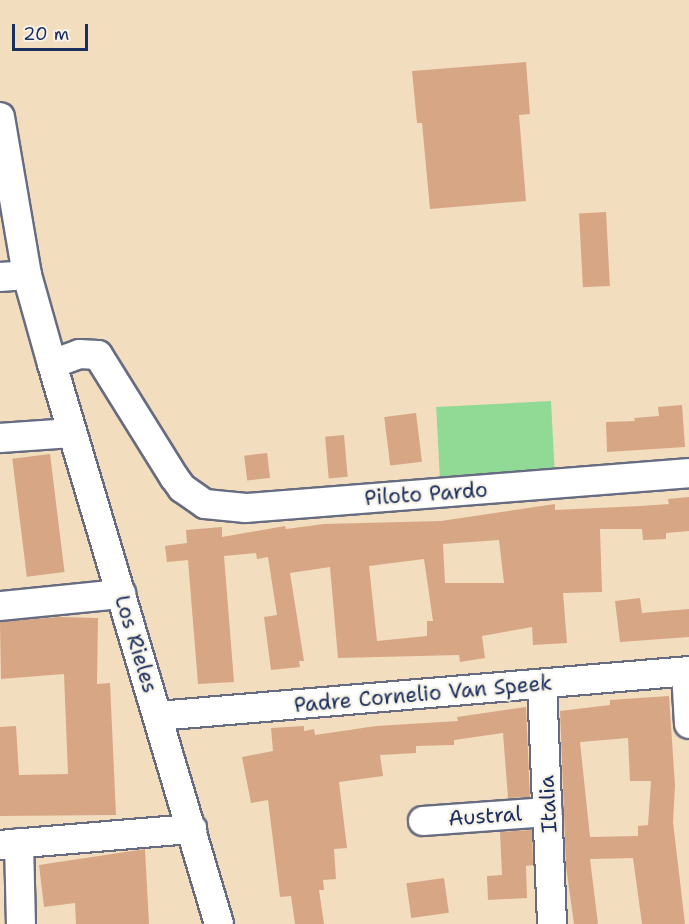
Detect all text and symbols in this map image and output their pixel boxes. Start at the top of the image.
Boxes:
scale bar [15,12,92,50]
text: 20 m [23,22,69,46]
street label: Piloto Pardo [364,477,488,511]
street label: Los Rieles [109,592,163,696]
street label: Padre Cornelio Van Speek [293,670,553,718]
street label: Italia [534,775,562,833]
street label: Austral [447,801,523,831]

